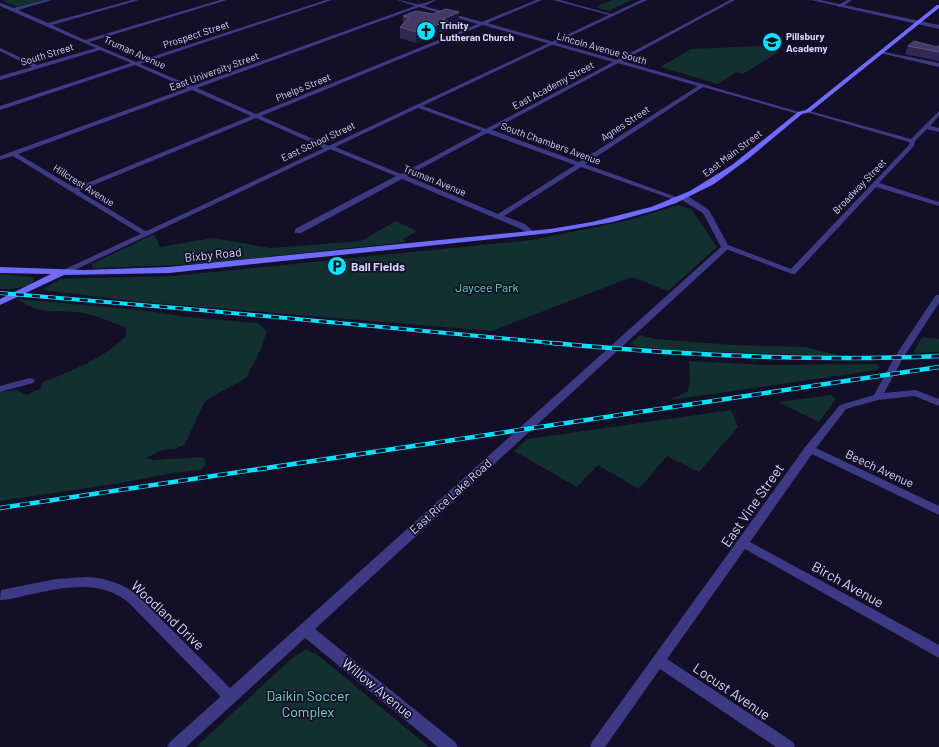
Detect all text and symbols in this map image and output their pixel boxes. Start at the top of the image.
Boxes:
street label: Prospect Street [161,18,231,50]
place label: Trinity Lutheran Church [440,19,514,43]
church icon: Trinity Lutheran Church [415,20,437,42]
street label: Lincoln Avenue South [555,29,649,67]
place label: Pillsbury Academy [786,30,827,54]
school or university icon: Pillsbury Academy [761,31,783,53]
street label: Truman Avenue [102,33,168,71]
street label: South Street [19,40,75,68]
street label: East University Street [168,49,261,93]
street label: East Academy Street [510,58,596,112]
street label: Phelps Street [274,70,333,104]
street label: Agnes Street [598,103,652,143]
street label: East School Street [279,118,357,163]
street label: South Chambers Avenue [499,119,603,167]
street label: East Main Street [700,127,764,179]
street label: Broadway Street [830,156,889,216]
street label: Hillcrest Avenue [51,161,117,209]
street label: Truman Avenue [402,162,468,198]
street label: Bixby Road [184,244,242,264]
parking icon: Ball Fields [326,255,348,277]
place label: Ball Fields [351,259,405,273]
park label: Jaycee Park [455,280,519,294]
street label: Beech Avenue [844,446,916,490]
street label: East Rice Lake Road [406,456,494,536]
street label: East Vine Street [717,460,787,550]
street label: Birch Avenue [809,557,887,611]
street label: Woodland Drive [128,577,208,653]
street label: Willow Avenue [339,654,417,722]
street label: Locust Avenue [690,659,774,723]
park label: Daikin Soccer Complex [266,687,350,720]

